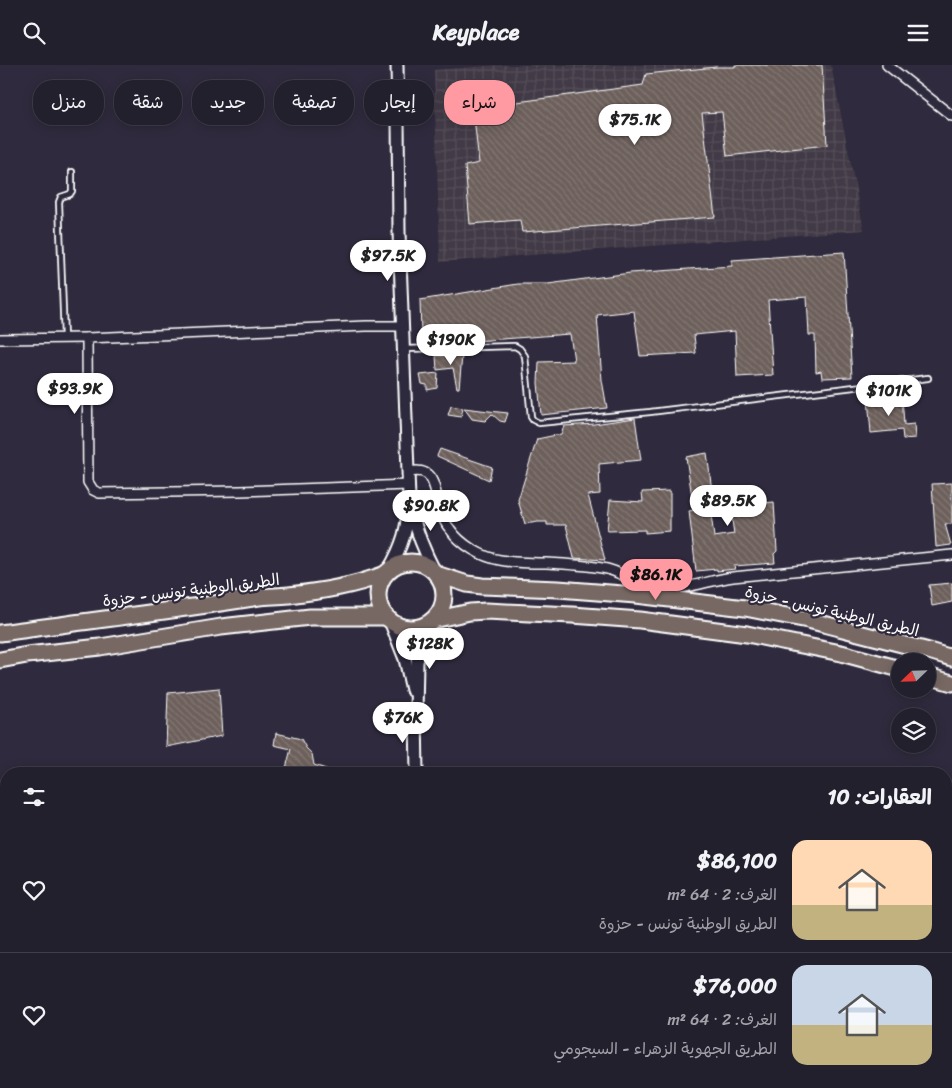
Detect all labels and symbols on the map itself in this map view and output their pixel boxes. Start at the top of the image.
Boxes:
pin: $75.1K [594,103,676,146]
pin: $97.5K [347,239,429,282]
pin: $190K [416,323,486,366]
pin: $93.9K [34,373,116,415]
pin: $101K [854,375,924,417]
pin: $89.5K [687,485,769,527]
pin: $90.8K [390,489,472,532]
pin: $86.1K [615,559,697,601]
street label: الطريق الوطنية تونس - حزوة [101,565,281,615]
street label: الطريق الوطنية تونس - حزوة [742,577,922,645]
pin: $128K [395,627,465,670]
north arrow [891,653,936,697]
pin: $76K [373,701,433,744]

